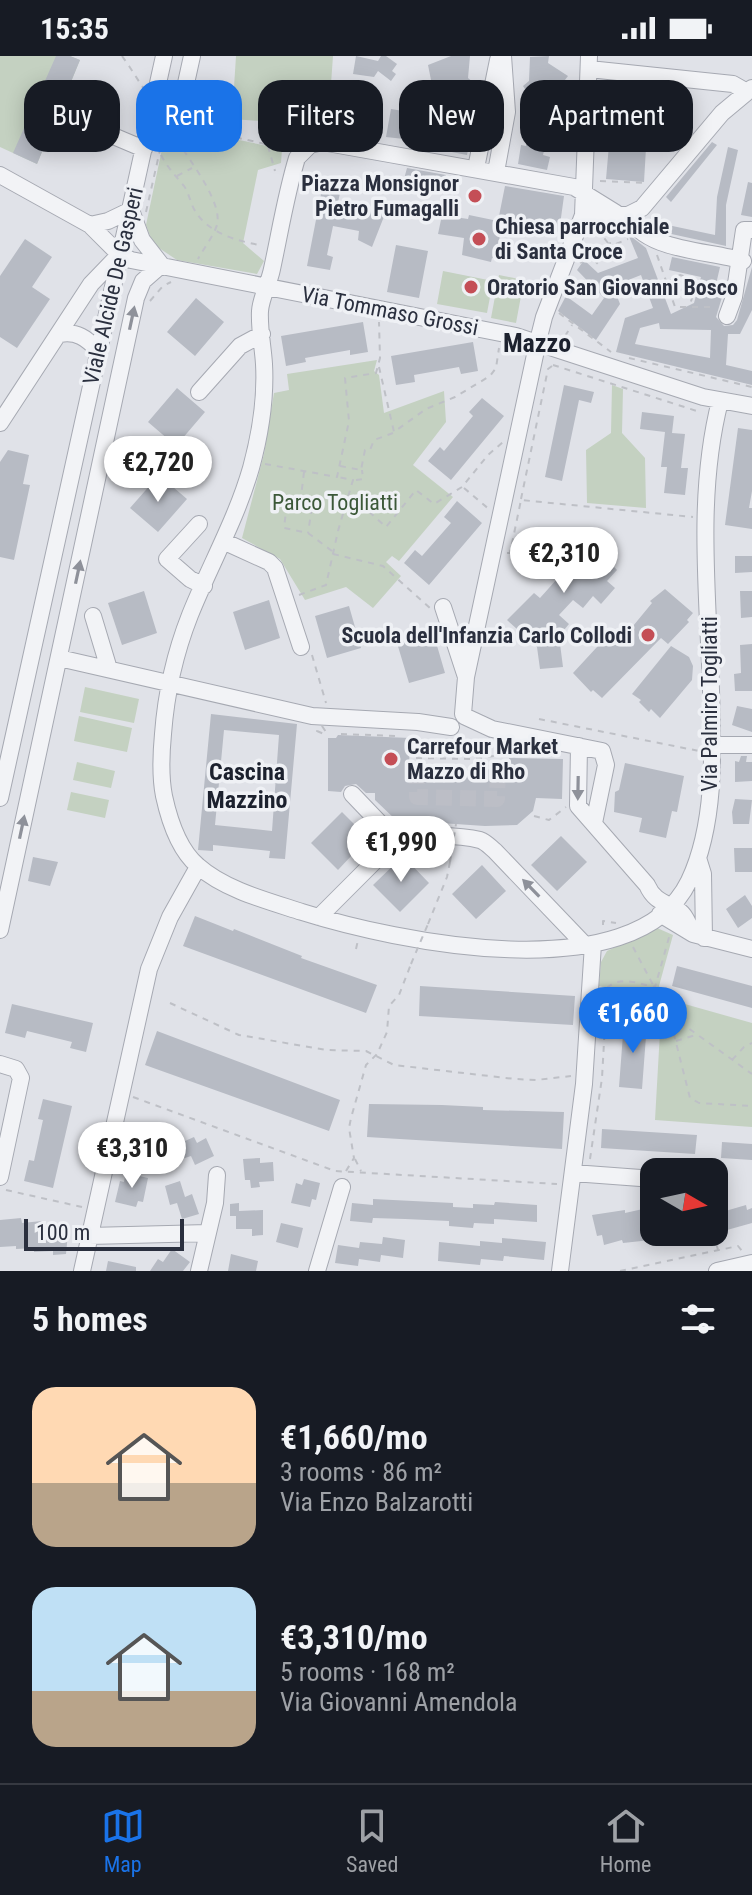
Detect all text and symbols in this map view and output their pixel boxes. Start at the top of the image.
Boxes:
text: 15:35 [40,11,109,46]
chip: Buy [24,80,120,152]
chip: Rent [136,80,242,152]
chip: Filters [258,80,383,152]
chip: New [399,80,504,152]
chip: Apartment [520,80,693,152]
place label: Piazza Monsignor Pietro Fumagalli [301,171,459,221]
street label: Viale Alcide De Gasperi [78,185,148,387]
marker: Piazza Monsignor Pietro Fumagalli [466,187,484,205]
place label: Chiesa parrocchiale di Santa Croce [495,214,669,264]
marker: Chiesa parrocchiale di Santa Croce [470,230,488,248]
place label: Oratorio San Giovanni Bosco [487,275,738,300]
marker: Oratorio San Giovanni Bosco [462,278,480,296]
street label: Via Tommaso Grossi [300,282,480,340]
one-way arrow [126,306,139,331]
district label: Mazzo [503,328,571,358]
pin: €2,720 [93,436,223,504]
text: €2,720 [122,447,194,477]
park label: Parco Togliatti [272,490,398,515]
pin: €2,310 [499,527,629,595]
text: €2,310 [528,538,600,568]
one-way arrow [72,560,85,585]
street label: Via Palmiro Togliatti [697,616,722,792]
place label: Scuola dell'Infanzia Carlo Collodi [341,623,632,648]
marker: Scuola dell'Infanzia Carlo Collodi [639,626,657,644]
place label: Carrefour Market Mazzo di Rho [407,734,558,784]
marker: Carrefour Market Mazzo di Rho [382,750,400,768]
district label: Cascina Mazzino [206,758,288,814]
one-way arrow [571,776,584,801]
one-way arrow [17,814,29,839]
pin: €1,990 [336,816,466,884]
text: €1,990 [365,827,437,857]
one-way arrow [523,879,541,898]
pin: €1,660 [568,987,698,1055]
text: €1,660 [597,998,669,1028]
pin: €3,310 [67,1122,197,1190]
text: €3,310 [96,1133,168,1163]
north arrow [640,1158,728,1246]
map controls [640,1158,728,1246]
scale bar [24,1215,184,1251]
text: 100 m [36,1220,90,1245]
icon: filters [676,1297,720,1341]
text: 5 homes [32,1299,148,1339]
text: €1,660/mo [280,1417,428,1457]
icon: home [96,1419,192,1515]
text: 3 rooms · 86 m² [280,1457,442,1487]
text: Via Enzo Balzarotti [280,1487,473,1517]
text: €3,310/mo [280,1617,428,1657]
icon: home [96,1619,192,1715]
text: 5 rooms · 168 m² [280,1657,455,1687]
text: Via Giovanni Amendola [280,1687,517,1717]
tab: Map [101,1804,145,1877]
tab: Saved [346,1804,398,1877]
tab: Home [600,1804,651,1877]

